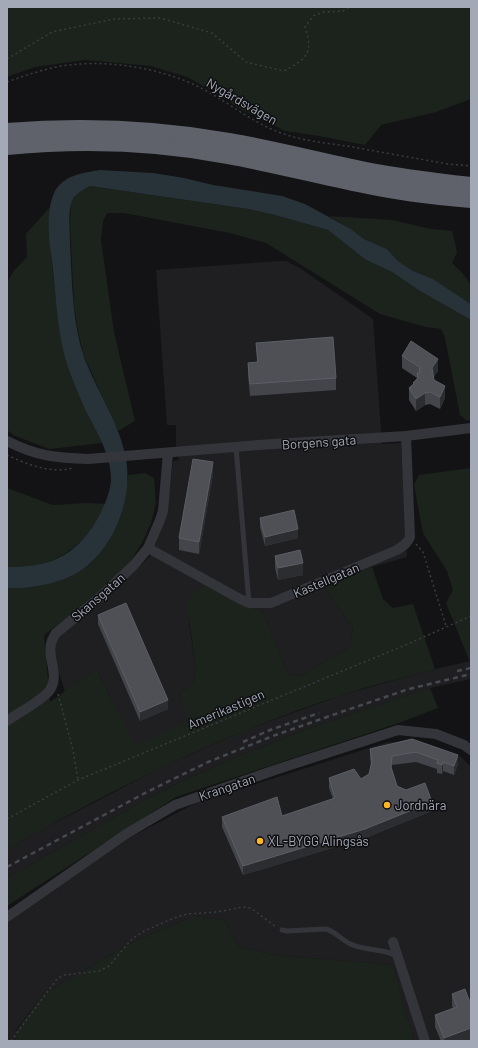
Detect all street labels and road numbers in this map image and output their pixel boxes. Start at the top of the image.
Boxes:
street label: Nygårdsvägen [204,74,280,128]
street label: Borgens gata [281,431,357,453]
street label: Kastellgatan [291,559,361,601]
street label: Skansgatan [68,569,128,625]
street label: Amerikastigen [185,686,267,732]
street label: Krangatan [197,770,257,804]

